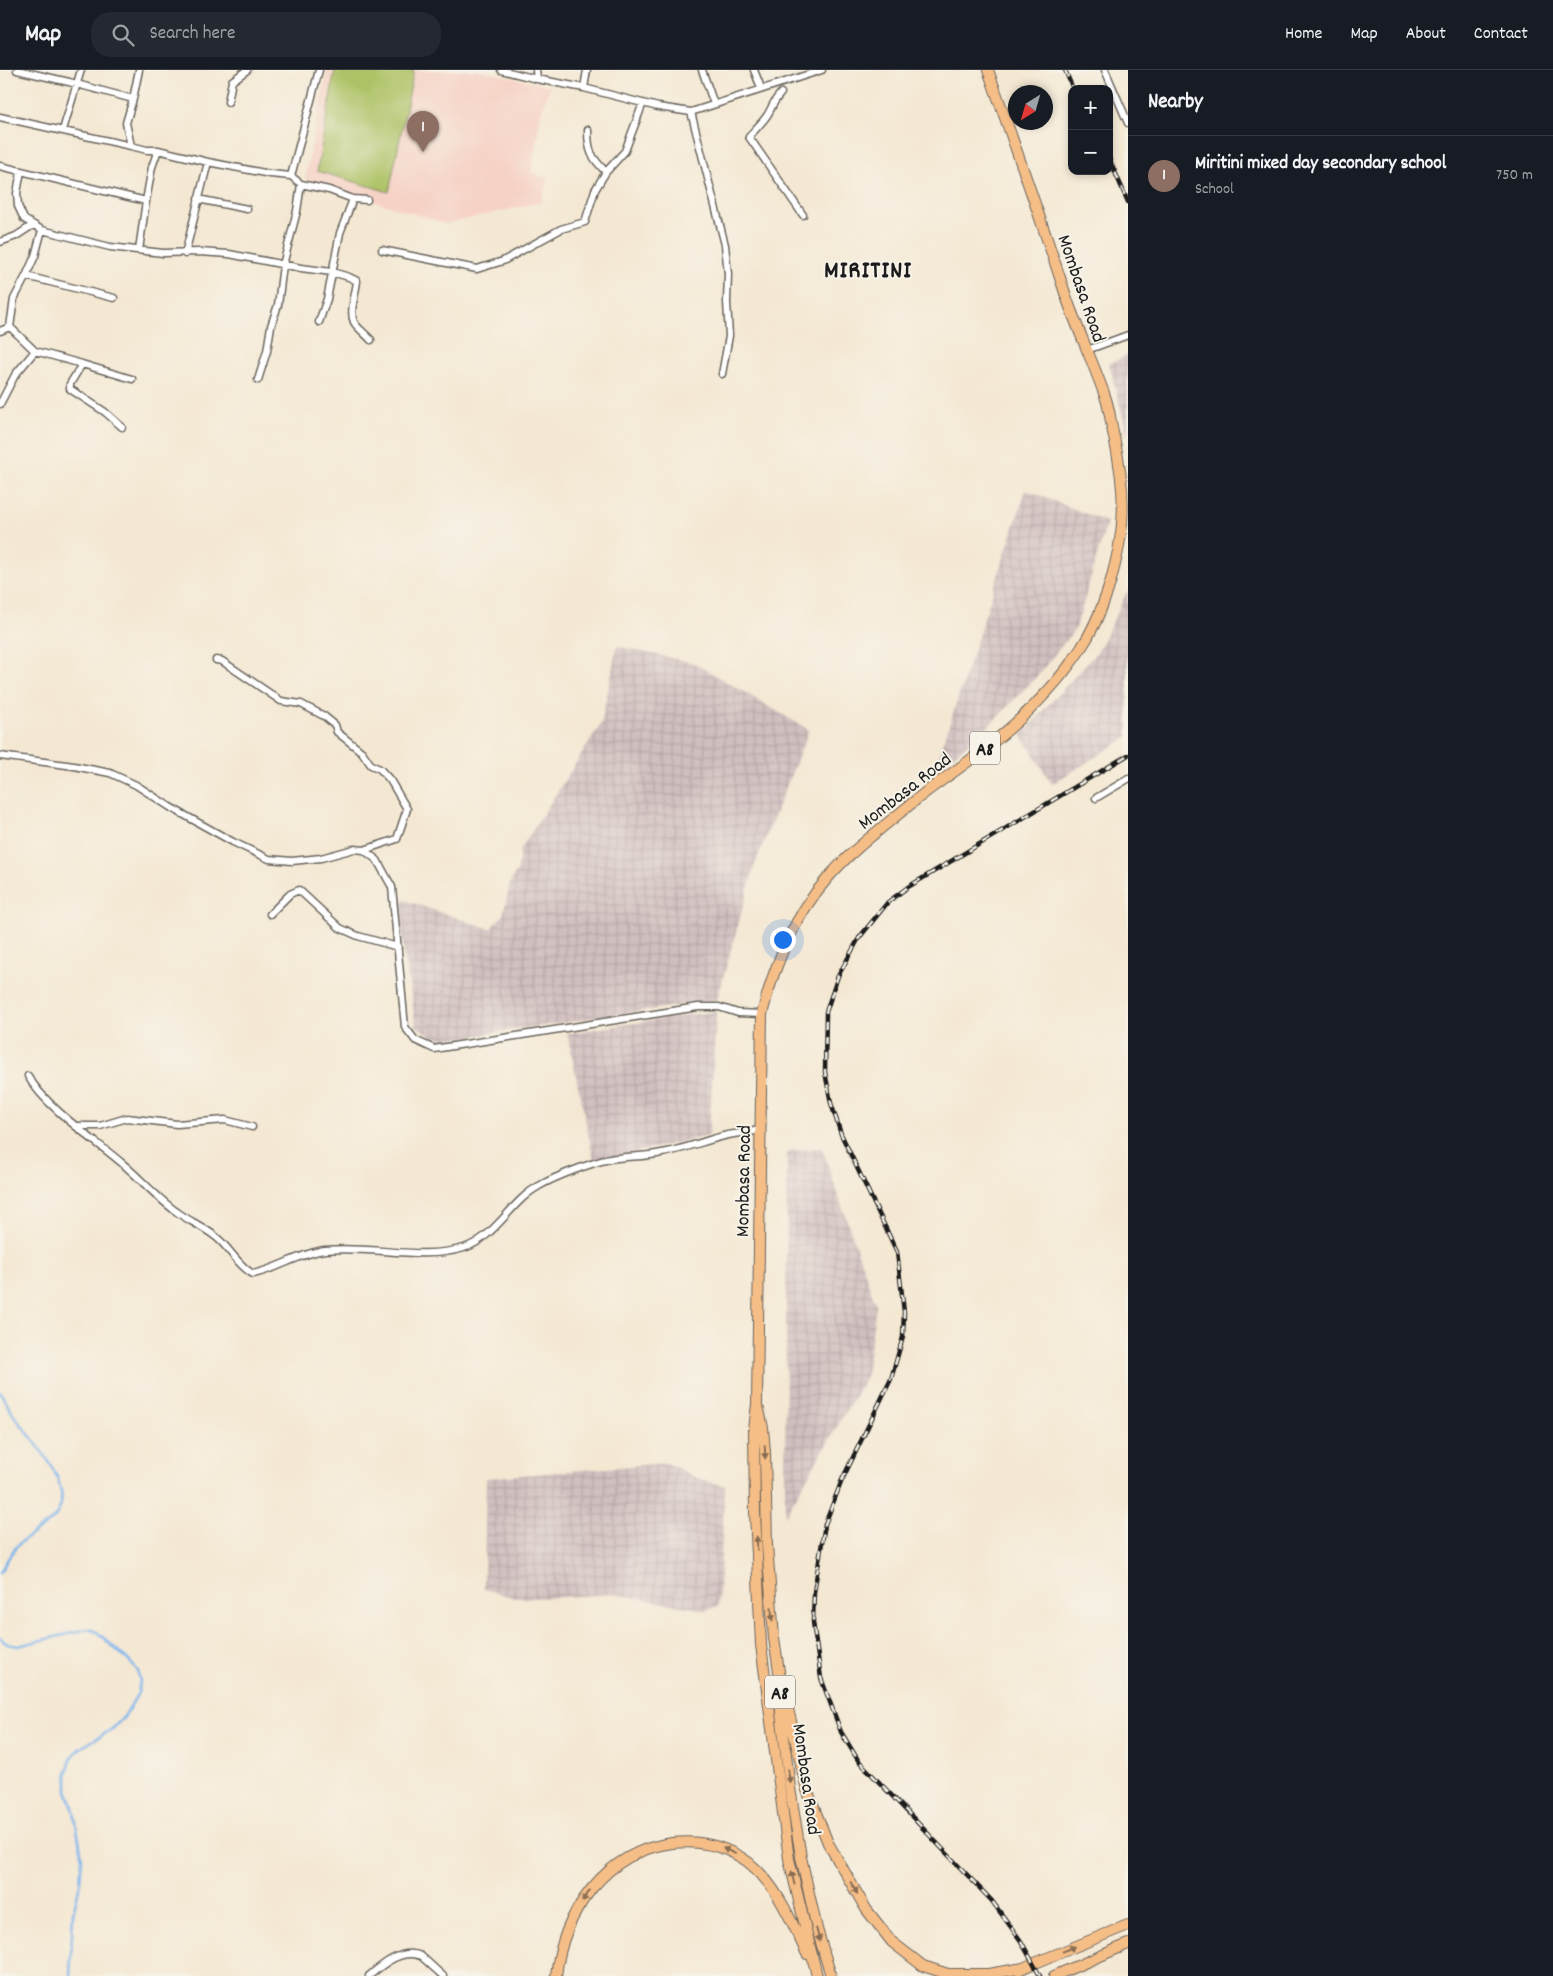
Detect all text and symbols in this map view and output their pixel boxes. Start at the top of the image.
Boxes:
search box [91,12,441,57]
text: Map [25,18,61,52]
icon: search [109,21,137,49]
text: Search here [149,21,235,48]
text: Home [1285,22,1322,47]
text: Map [1350,22,1378,47]
text: About [1406,22,1446,47]
text: Contact [1474,22,1528,47]
north arrow [1008,85,1053,130]
map controls [1068,85,1113,175]
button: + [1068,85,1113,130]
text: Nearby [1148,88,1203,118]
pin: 1 [407,111,439,152]
button: − [1068,130,1113,175]
text: Miritini mixed day secondary school [1195,151,1446,178]
text: 1 [1162,164,1166,187]
text: 750 m [1496,164,1533,187]
text: School [1195,178,1234,201]
street label: Mombasa Road [1049,231,1112,347]
district label: MIRITINI [824,254,912,290]
road number: A8 [970,731,1000,764]
street label: Mombasa Road [853,747,959,838]
your location [770,927,796,953]
street label: Mombasa Road [730,1125,760,1237]
one-way arrow [761,1444,769,1460]
one-way arrow [752,1534,760,1550]
one-way arrow [769,1606,777,1622]
road number: A8 [765,1675,795,1708]
street label: Mombasa Road [783,1722,827,1837]
one-way arrow [785,1768,793,1784]
one-way arrow [722,1847,736,1855]
one-way arrow [788,1869,796,1885]
one-way arrow [849,1881,858,1894]
one-way arrow [581,1889,592,1902]
one-way arrow [815,1928,823,1943]
one-way arrow [1062,1945,1077,1953]

